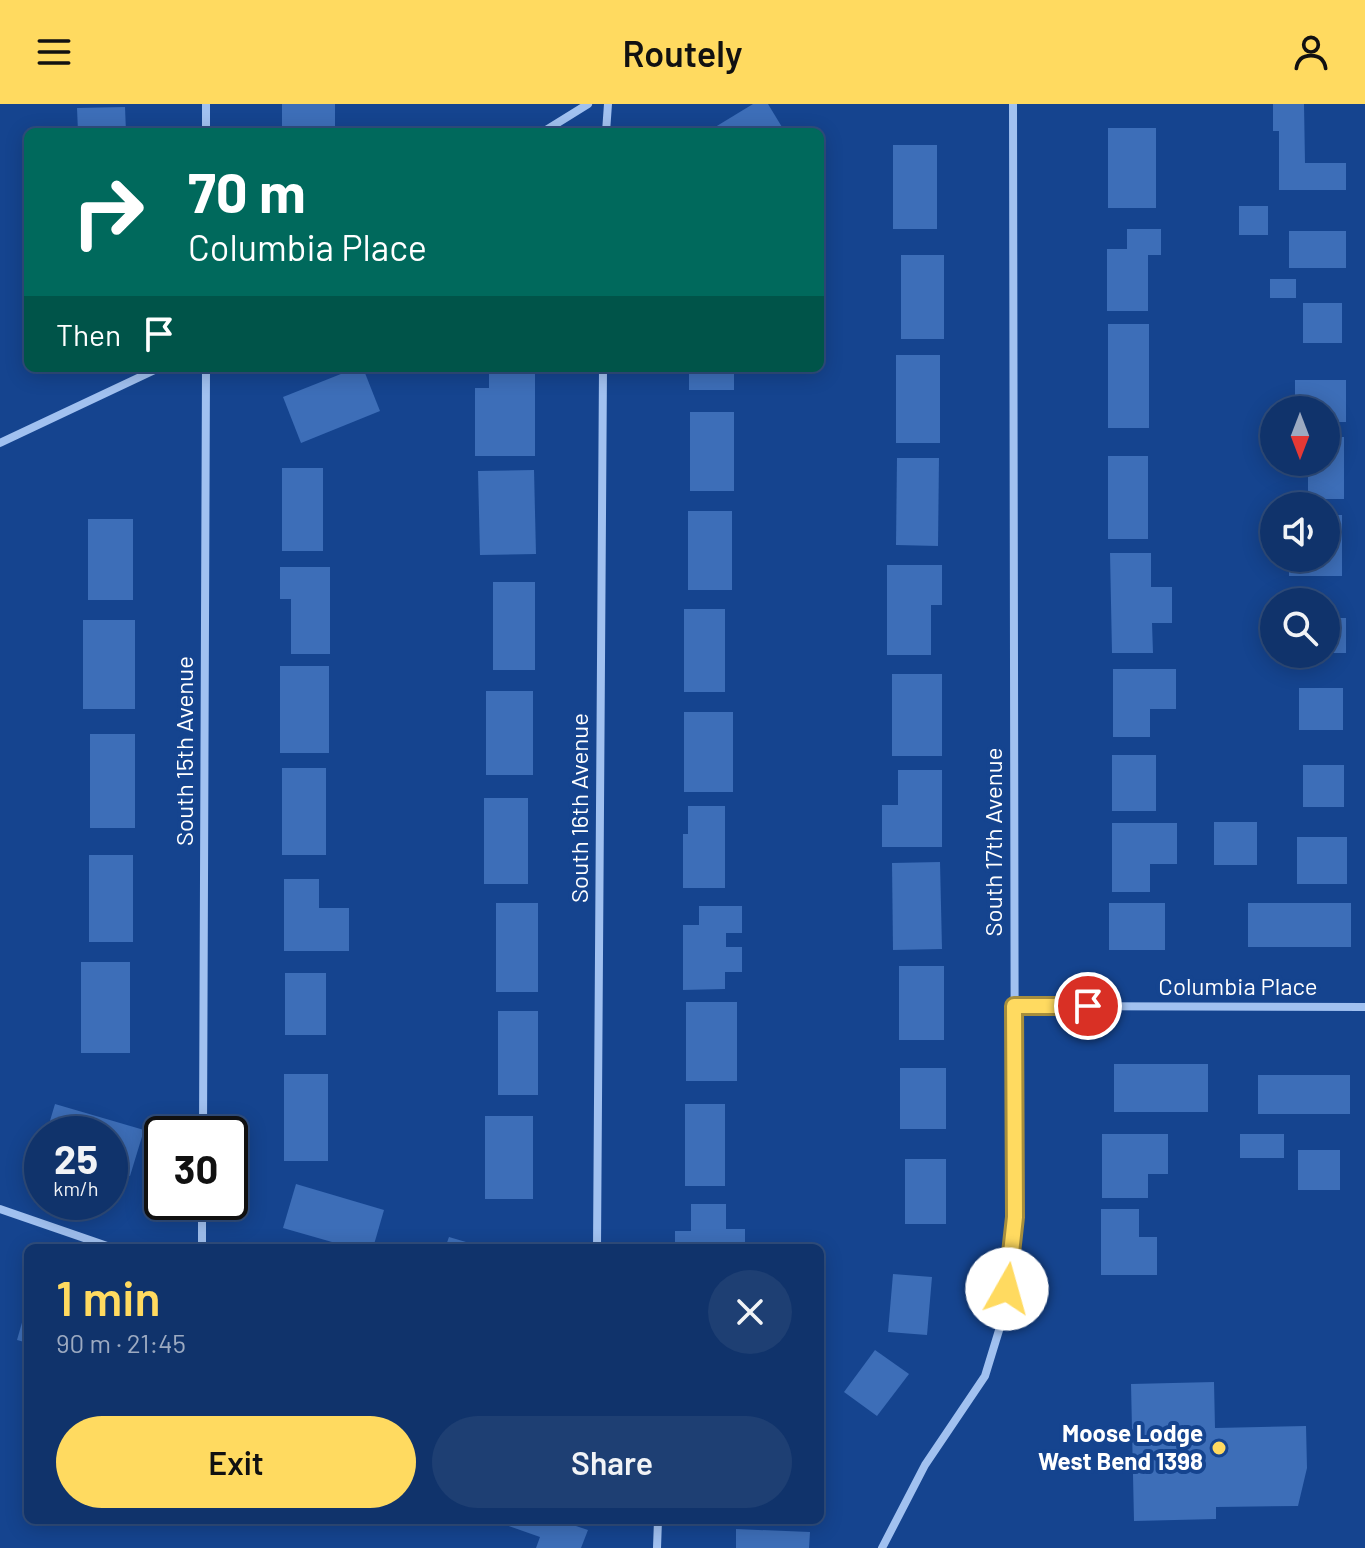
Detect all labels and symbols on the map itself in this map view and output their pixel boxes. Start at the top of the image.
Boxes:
north arrow [1260,396,1340,476]
street label: South 15th Avenue [169,656,198,846]
street label: South 16th Avenue [564,713,593,903]
street label: South 17th Avenue [978,748,1007,936]
street label: Columbia Place [1158,971,1318,1000]
pin [1054,972,1122,1040]
speed limit sign: 30 [144,1116,248,1220]
position arrow [965,1247,1049,1331]
place label: Moose Lodge West Bend 1398 [1038,1418,1203,1475]
marker: Moose Lodge West Bend 1398 [1210,1439,1228,1457]

